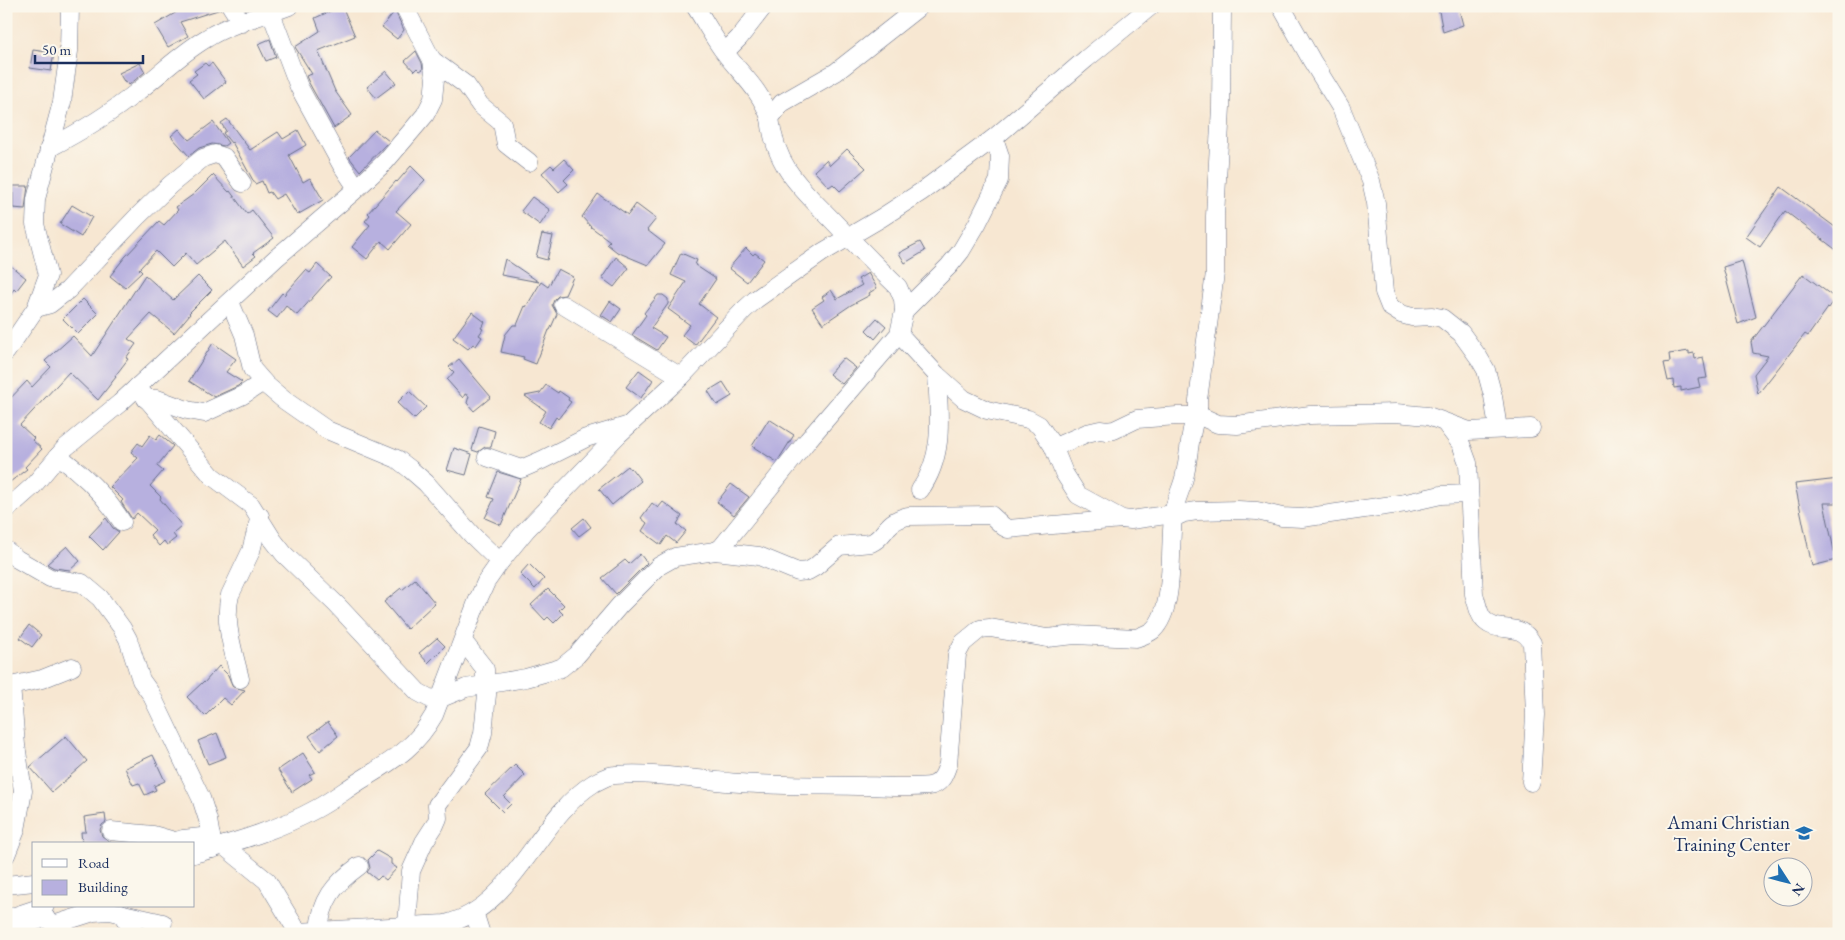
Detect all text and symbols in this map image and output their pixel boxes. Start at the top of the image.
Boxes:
scale bar [35,32,142,64]
text: 50 m [42,40,71,59]
place label: Amani Christian Training Center [1666,810,1791,857]
school or university icon: Amani Christian Training Center [1794,823,1814,843]
legend [32,842,195,908]
text: Road [78,853,110,872]
north arrow [1762,858,1812,908]
text: Building [78,877,128,896]
text: N [1788,880,1809,900]

